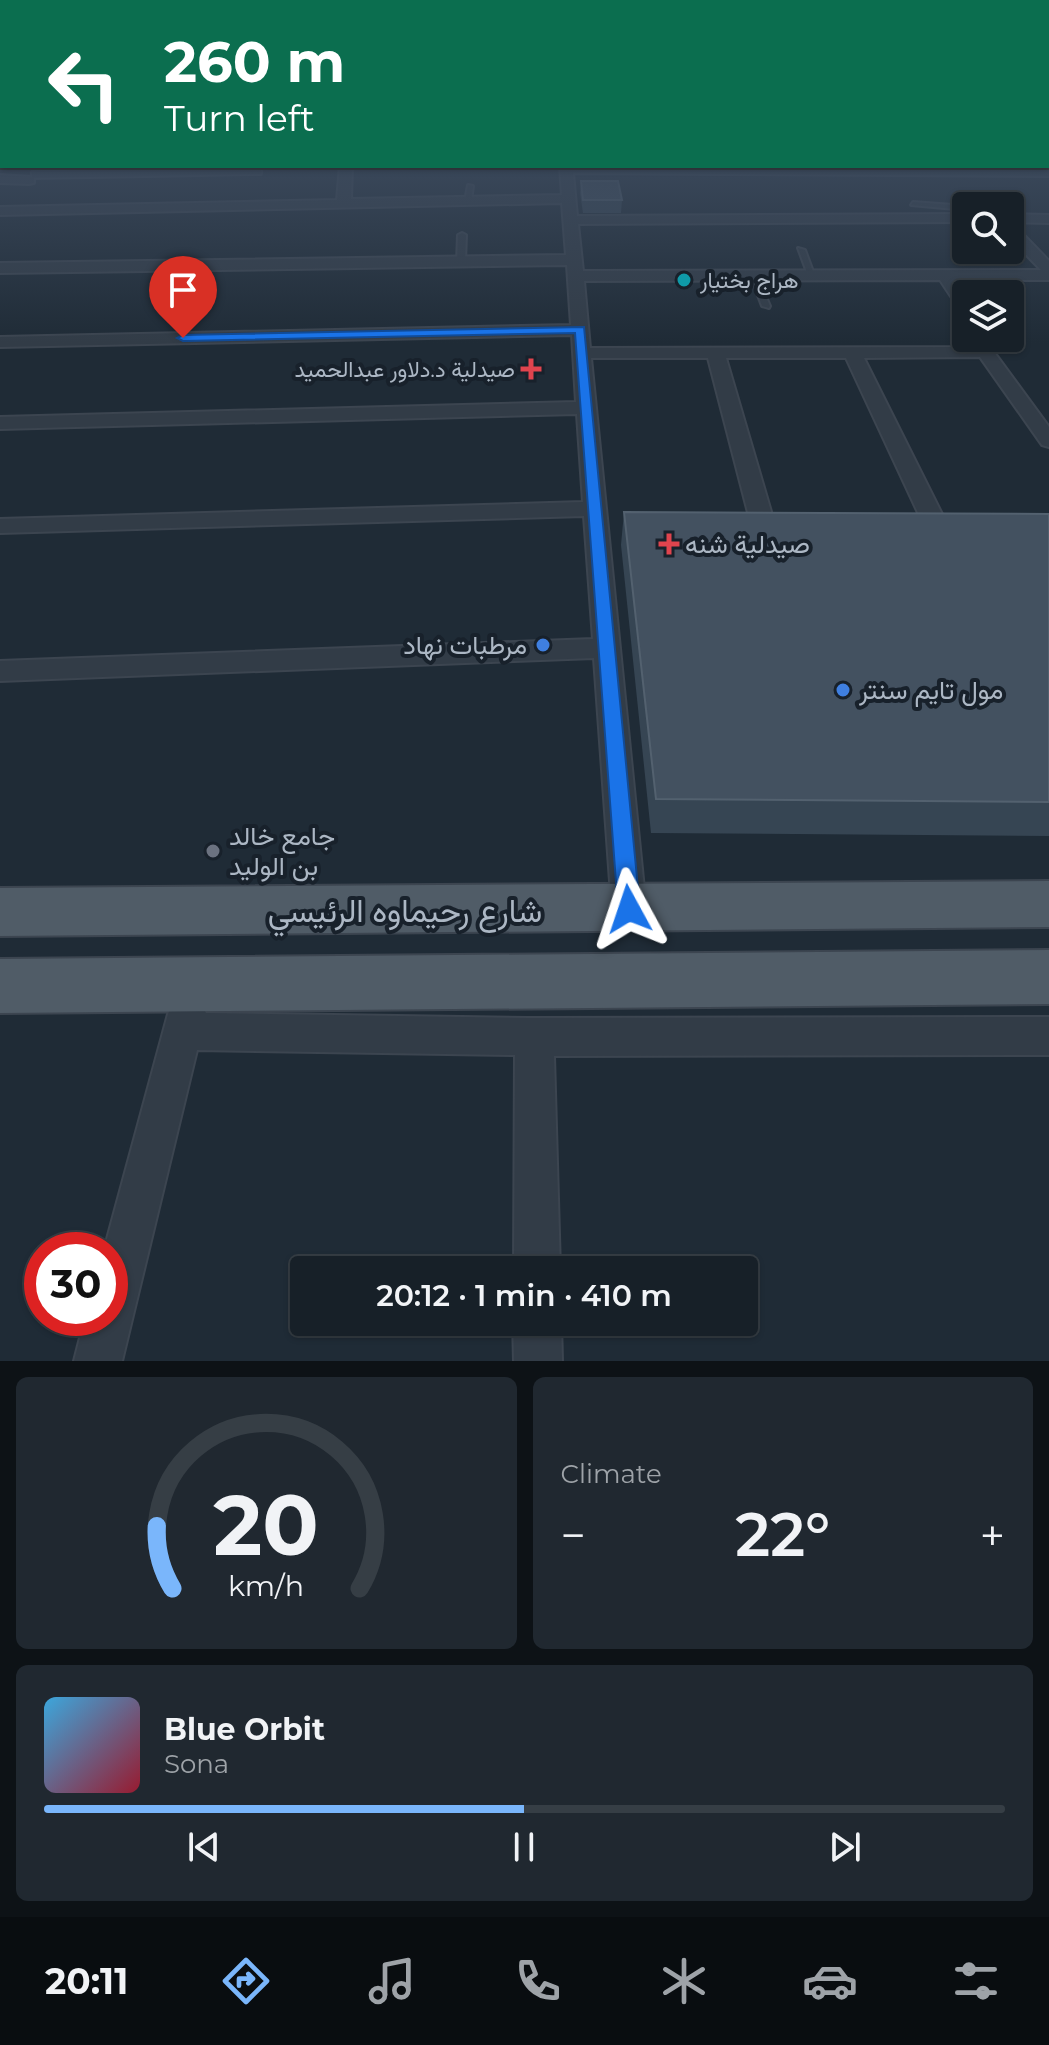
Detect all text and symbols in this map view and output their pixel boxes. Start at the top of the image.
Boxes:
text: 260 m [164,28,345,96]
icon: left [32,32,136,136]
text: Turn left [164,96,315,140]
map controls [952,192,1024,352]
button: search [952,192,1024,264]
pin [149,256,217,338]
place label: هراج بختيار [699,267,799,295]
icon: arrive [161,268,205,312]
marker: هراج بختيار [675,271,693,289]
button: layers [952,280,1024,352]
place label: صيدلية د.دلاور عبدالحميد [295,356,515,383]
marker: صيدلية د.دلاور عبدالحميد [522,360,540,378]
place label: صيدلية شنه [685,528,810,560]
marker: صيدلية شنه [660,535,678,553]
place label: مرطبات نهاد [403,629,527,661]
marker: مرطبات نهاد [534,636,552,654]
place label: مول تايم سنتر [858,674,1003,707]
marker: مول تايم سنتر [834,681,852,699]
place label: جامع خالد بن الوليد [229,820,335,882]
marker: جامع خالد بن الوليد [204,842,222,860]
position arrow [587,867,671,951]
street label: شارع رحيماوه الرئيسي [268,891,542,937]
speed limit sign: 30 [24,1232,128,1336]
text: 20:12 · 1 min · 410 m [376,1277,672,1314]
text: Climate [561,1458,662,1490]
text: 20 [213,1474,319,1576]
text: 22° [735,1498,830,1571]
text: − [561,1508,586,1562]
text: + [980,1508,1005,1562]
text: km/h [228,1568,304,1603]
text: Blue Orbit [164,1711,325,1748]
text: Sona [164,1748,229,1780]
icon: previous [182,1825,226,1869]
icon: pause [502,1825,546,1869]
icon: next [823,1825,867,1869]
icon: directions [218,1953,274,2009]
icon: music [364,1953,420,2009]
icon: phone [510,1953,566,2009]
icon: climate [656,1953,712,2009]
icon: car [802,1953,858,2009]
icon: filters [948,1953,1004,2009]
text: 20:11 [45,1959,128,2003]

